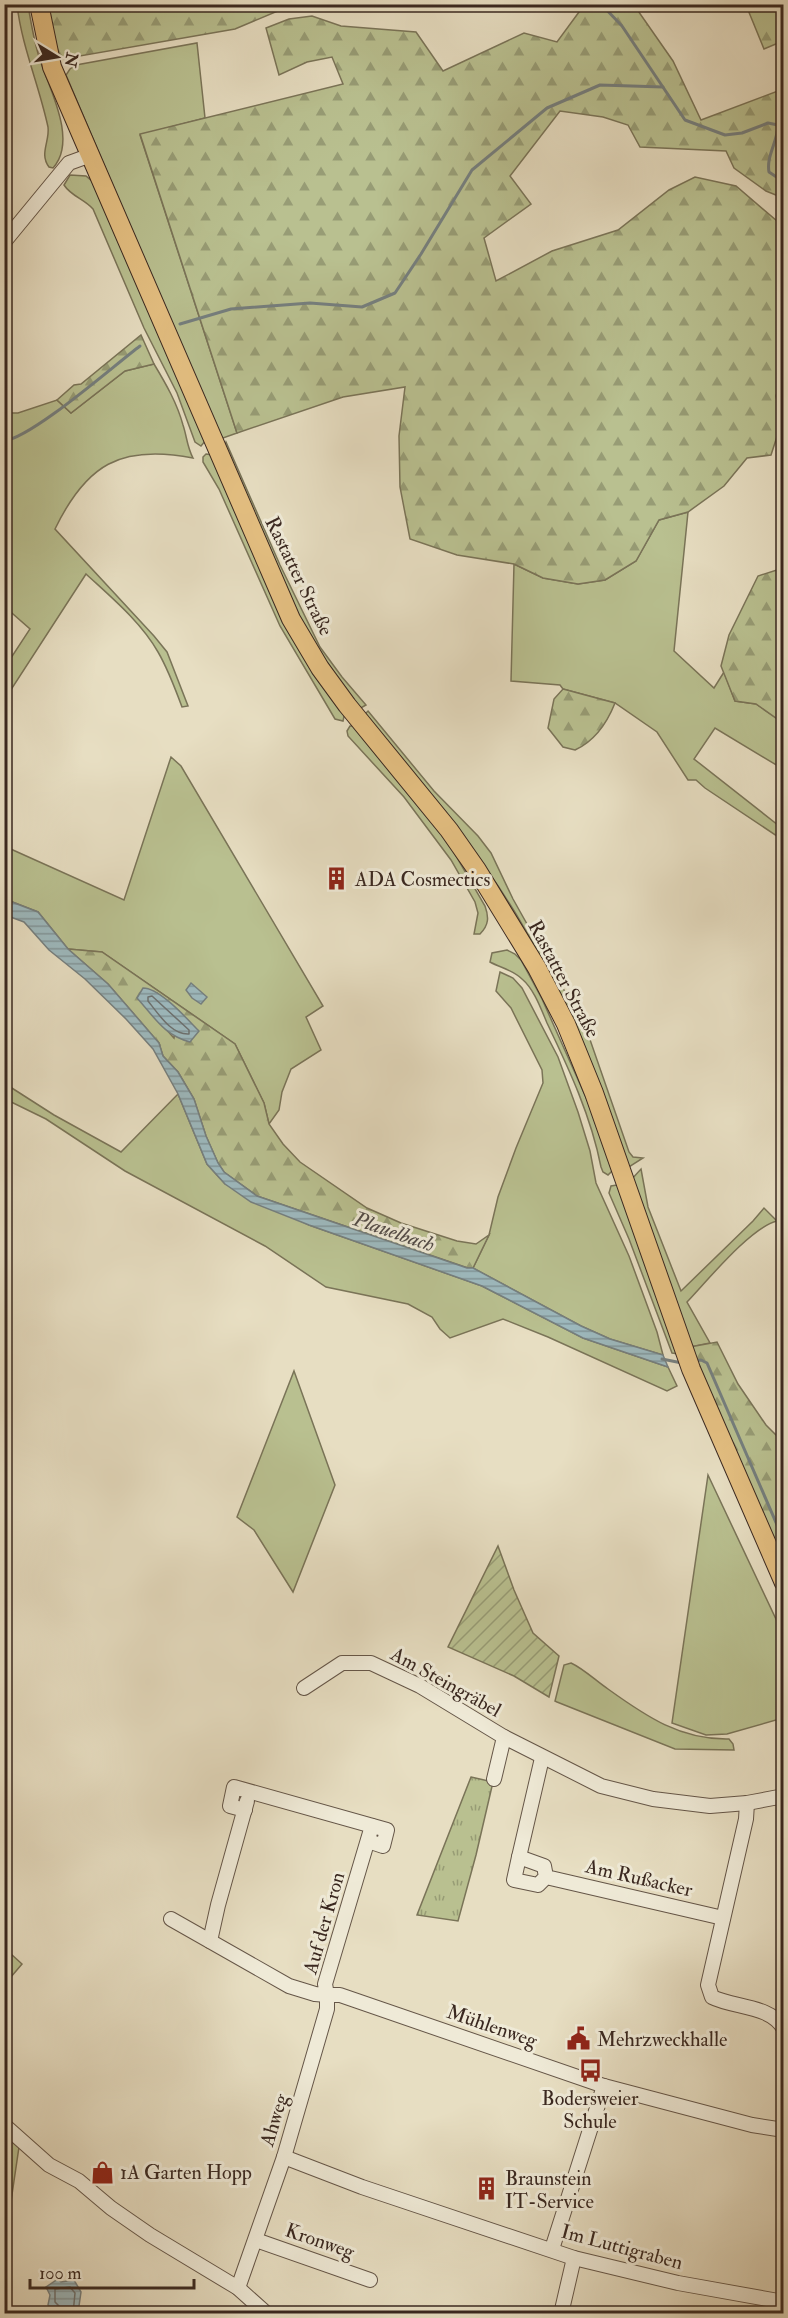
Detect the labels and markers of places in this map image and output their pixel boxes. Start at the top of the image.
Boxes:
building icon: ADA Cosmectics [324,866,350,892]
place label: ADA Cosmectics [354,867,490,892]
public building icon: Mehrzweckhalle [566,2026,592,2052]
place label: Mehrzweckhalle [597,2027,727,2052]
bus stop icon: Bodersweier Schule [577,2058,603,2084]
place label: Bodersweier Schule [542,2086,639,2134]
shop icon: 1A Garten Hopp [89,2159,115,2185]
place label: 1A Garten Hopp [120,2160,252,2186]
place label: Braunstein IT-Service [505,2166,594,2214]
building icon: Braunstein IT-Service [474,2176,500,2202]

